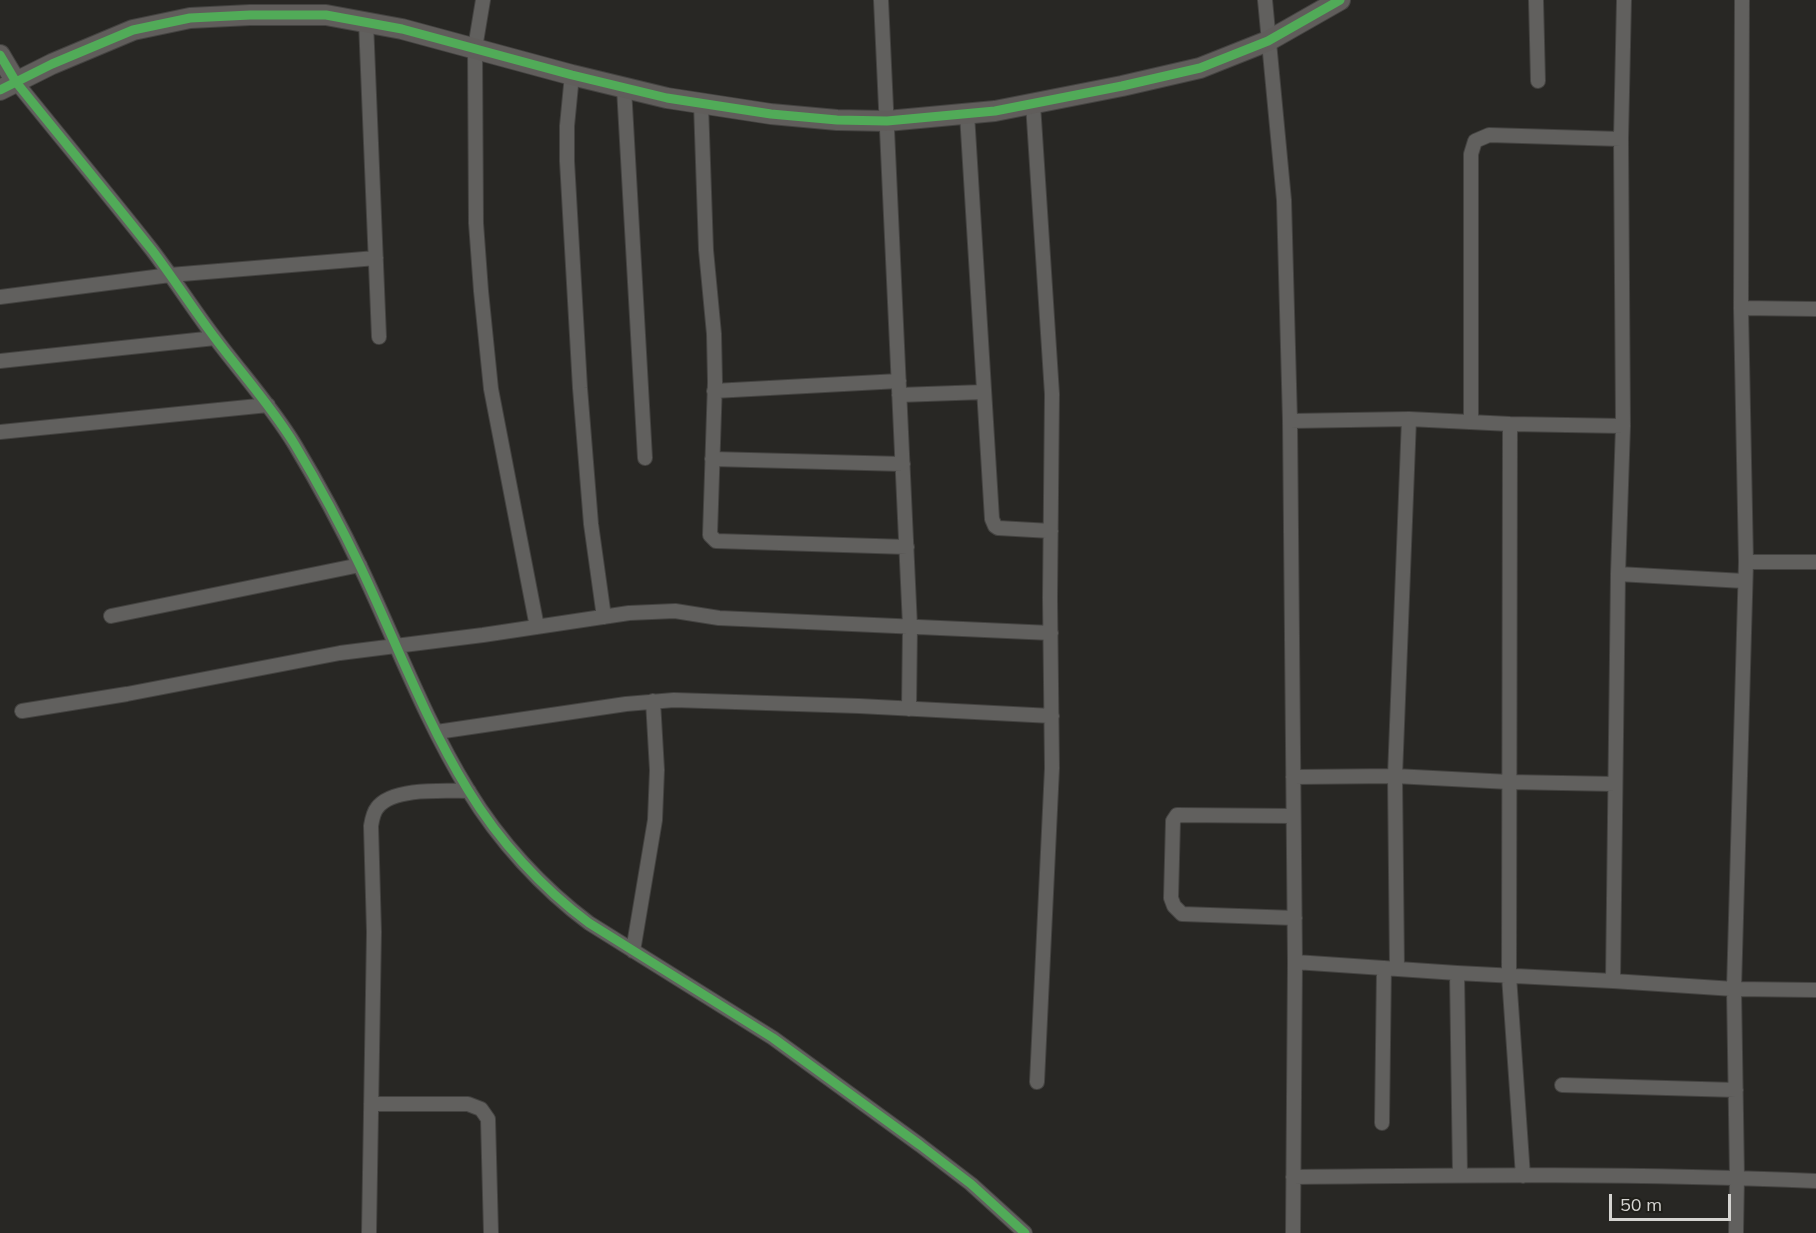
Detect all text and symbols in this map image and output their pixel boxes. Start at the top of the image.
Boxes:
scale bar [1612,1182,1734,1220]
text: 50 m [1620,1193,1662,1216]

